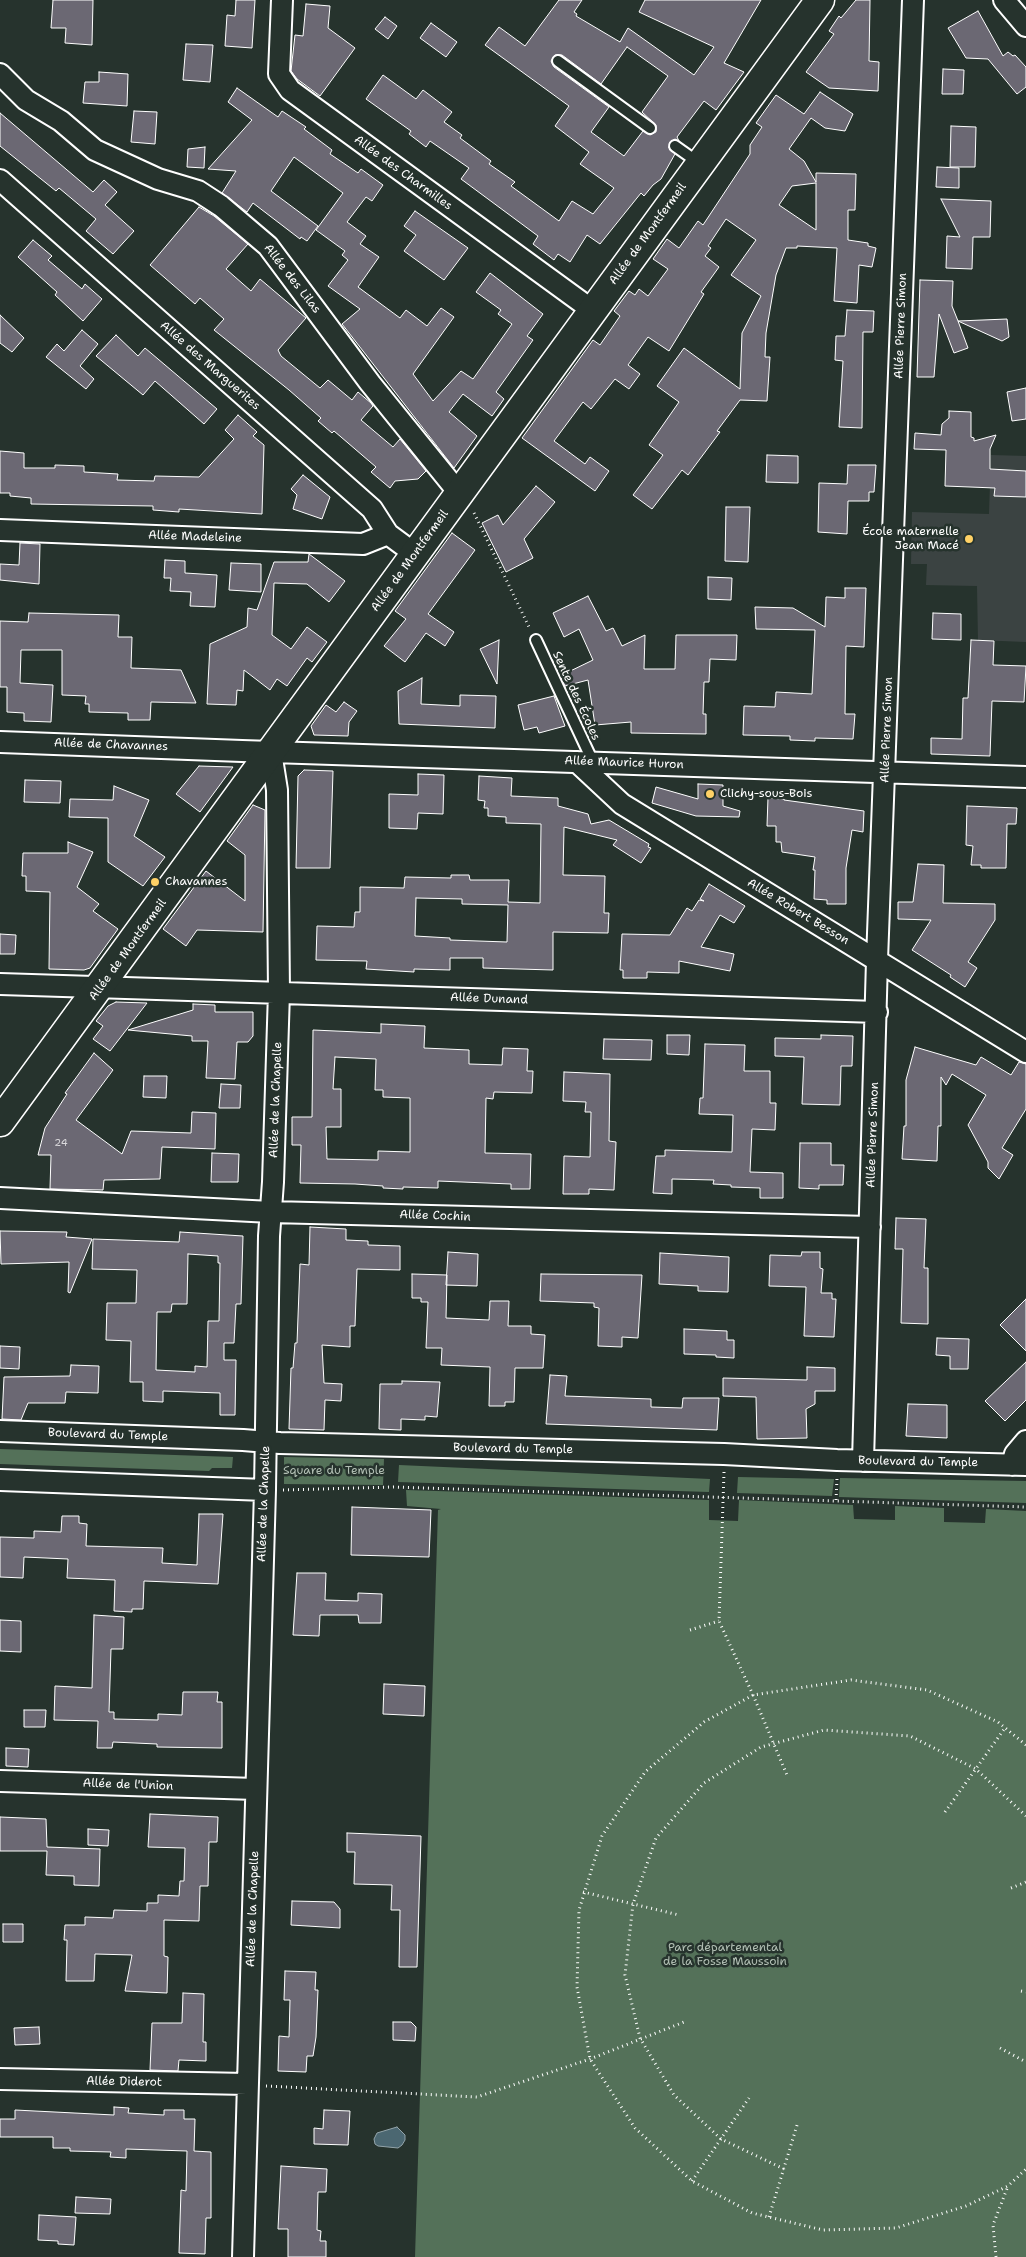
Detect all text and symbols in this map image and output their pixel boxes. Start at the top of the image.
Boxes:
street label: Allée des Charmilles [351,133,455,213]
street label: Allée de Montfermeil [606,180,690,288]
street label: Allée des Lilas [260,241,324,317]
street label: Allée Pierre Simon [892,273,910,379]
street label: Allée des Marguerites [157,319,263,413]
street label: Allée de Montfermeil [368,507,452,615]
place label: École maternelle Jean Macé [862,525,959,553]
street label: Allée Madeleine [148,528,242,546]
marker: École maternelle Jean Macé [963,533,975,545]
street label: Sente des Écoles [549,649,603,743]
street label: Allée Pierre Simon [878,677,896,783]
street label: Allée de Chavannes [54,736,168,754]
street label: Allée Maurice Huron [564,754,684,772]
place label: Clichy-sous-Bois [720,787,812,801]
marker: Clichy-sous-Bois [704,788,716,800]
place label: Chavannes [165,875,227,889]
marker: Chavannes [149,876,161,888]
street label: Allée Robert Besson [744,876,852,948]
street label: Allée de Montfermeil [86,896,170,1004]
street label: Allée Dunand [450,990,528,1008]
street label: Allée de la Chapelle [267,1042,285,1158]
street label: Allée Pierre Simon [864,1082,882,1188]
house number: 24 [54,1137,68,1149]
street label: Allée Cochin [399,1208,471,1224]
street label: Boulevard du Temple [48,1426,168,1444]
street label: Boulevard du Temple [453,1441,573,1457]
street label: Allée de la Chapelle [255,1446,273,1562]
street label: Boulevard du Temple [858,1454,978,1470]
park label: Square du Temple [283,1464,385,1478]
street label: Allée de l'Union [82,1776,174,1794]
street label: Allée de la Chapelle [244,1851,262,1967]
park label: Parc départemental de la Fosse Maussoin [663,1941,787,1969]
street label: Allée Diderot [86,2074,162,2090]

